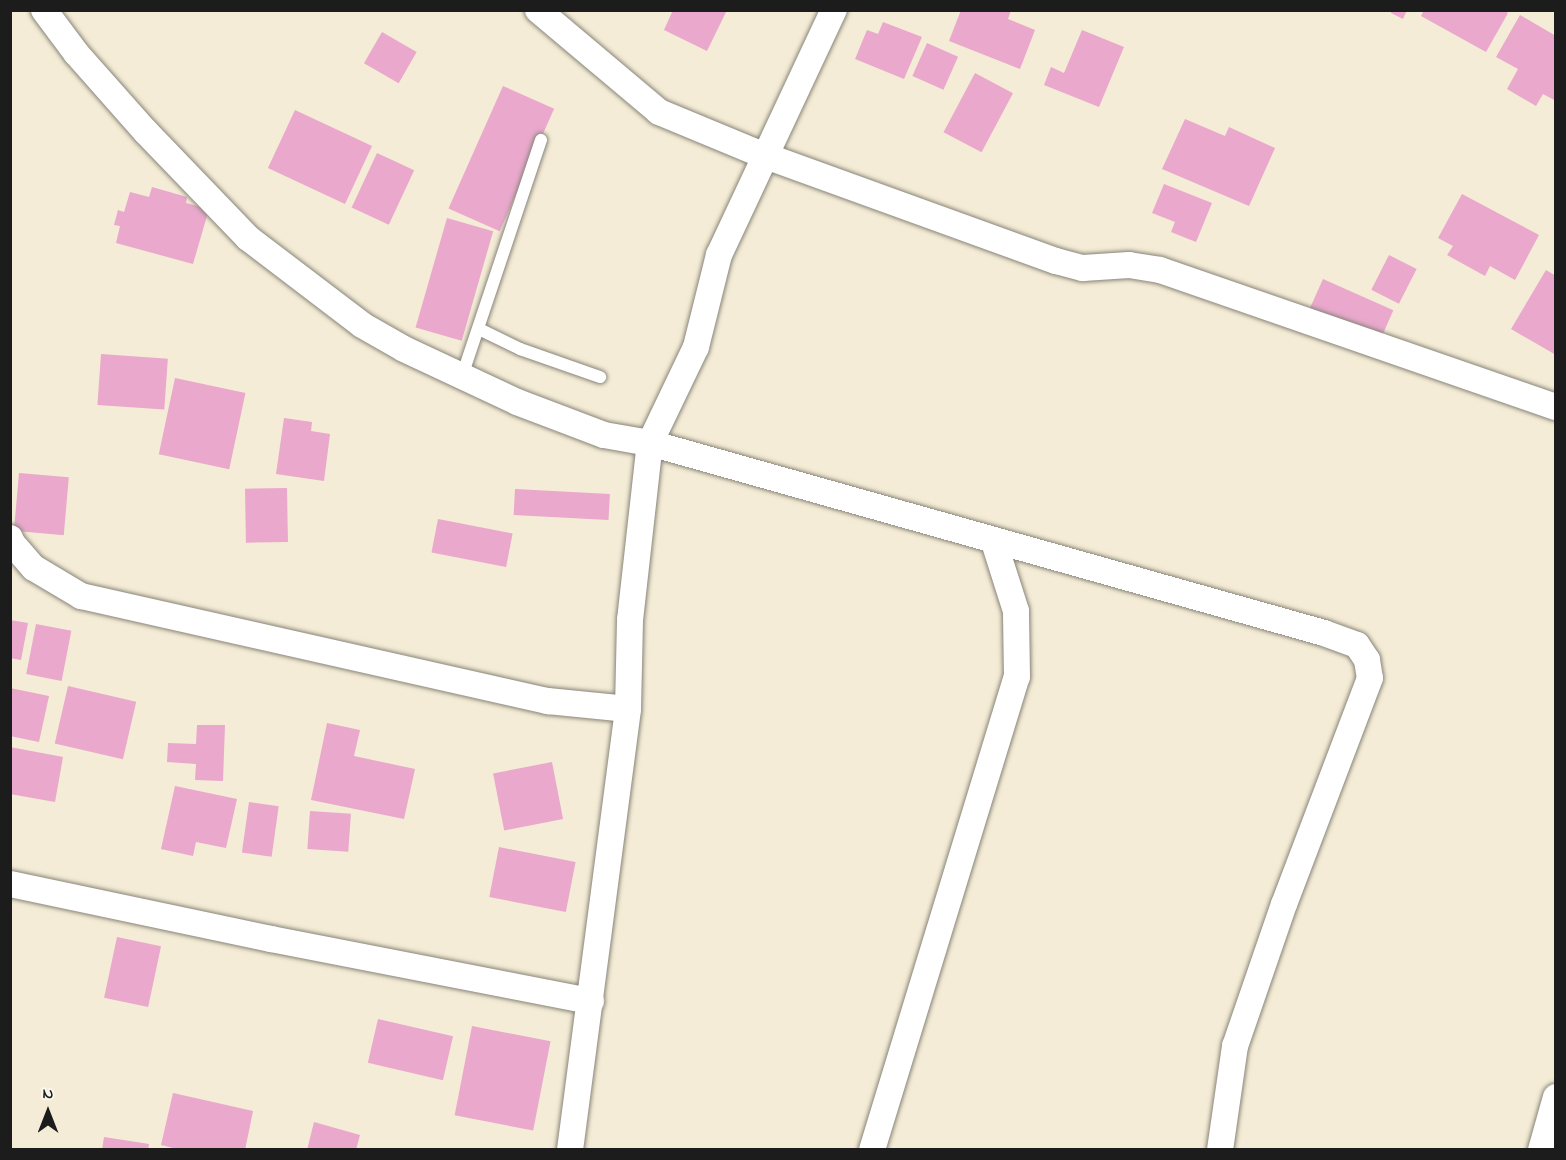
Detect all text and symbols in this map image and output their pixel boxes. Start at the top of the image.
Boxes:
north arrow [18,1082,78,1142]
text: N [43,1082,53,1106]

